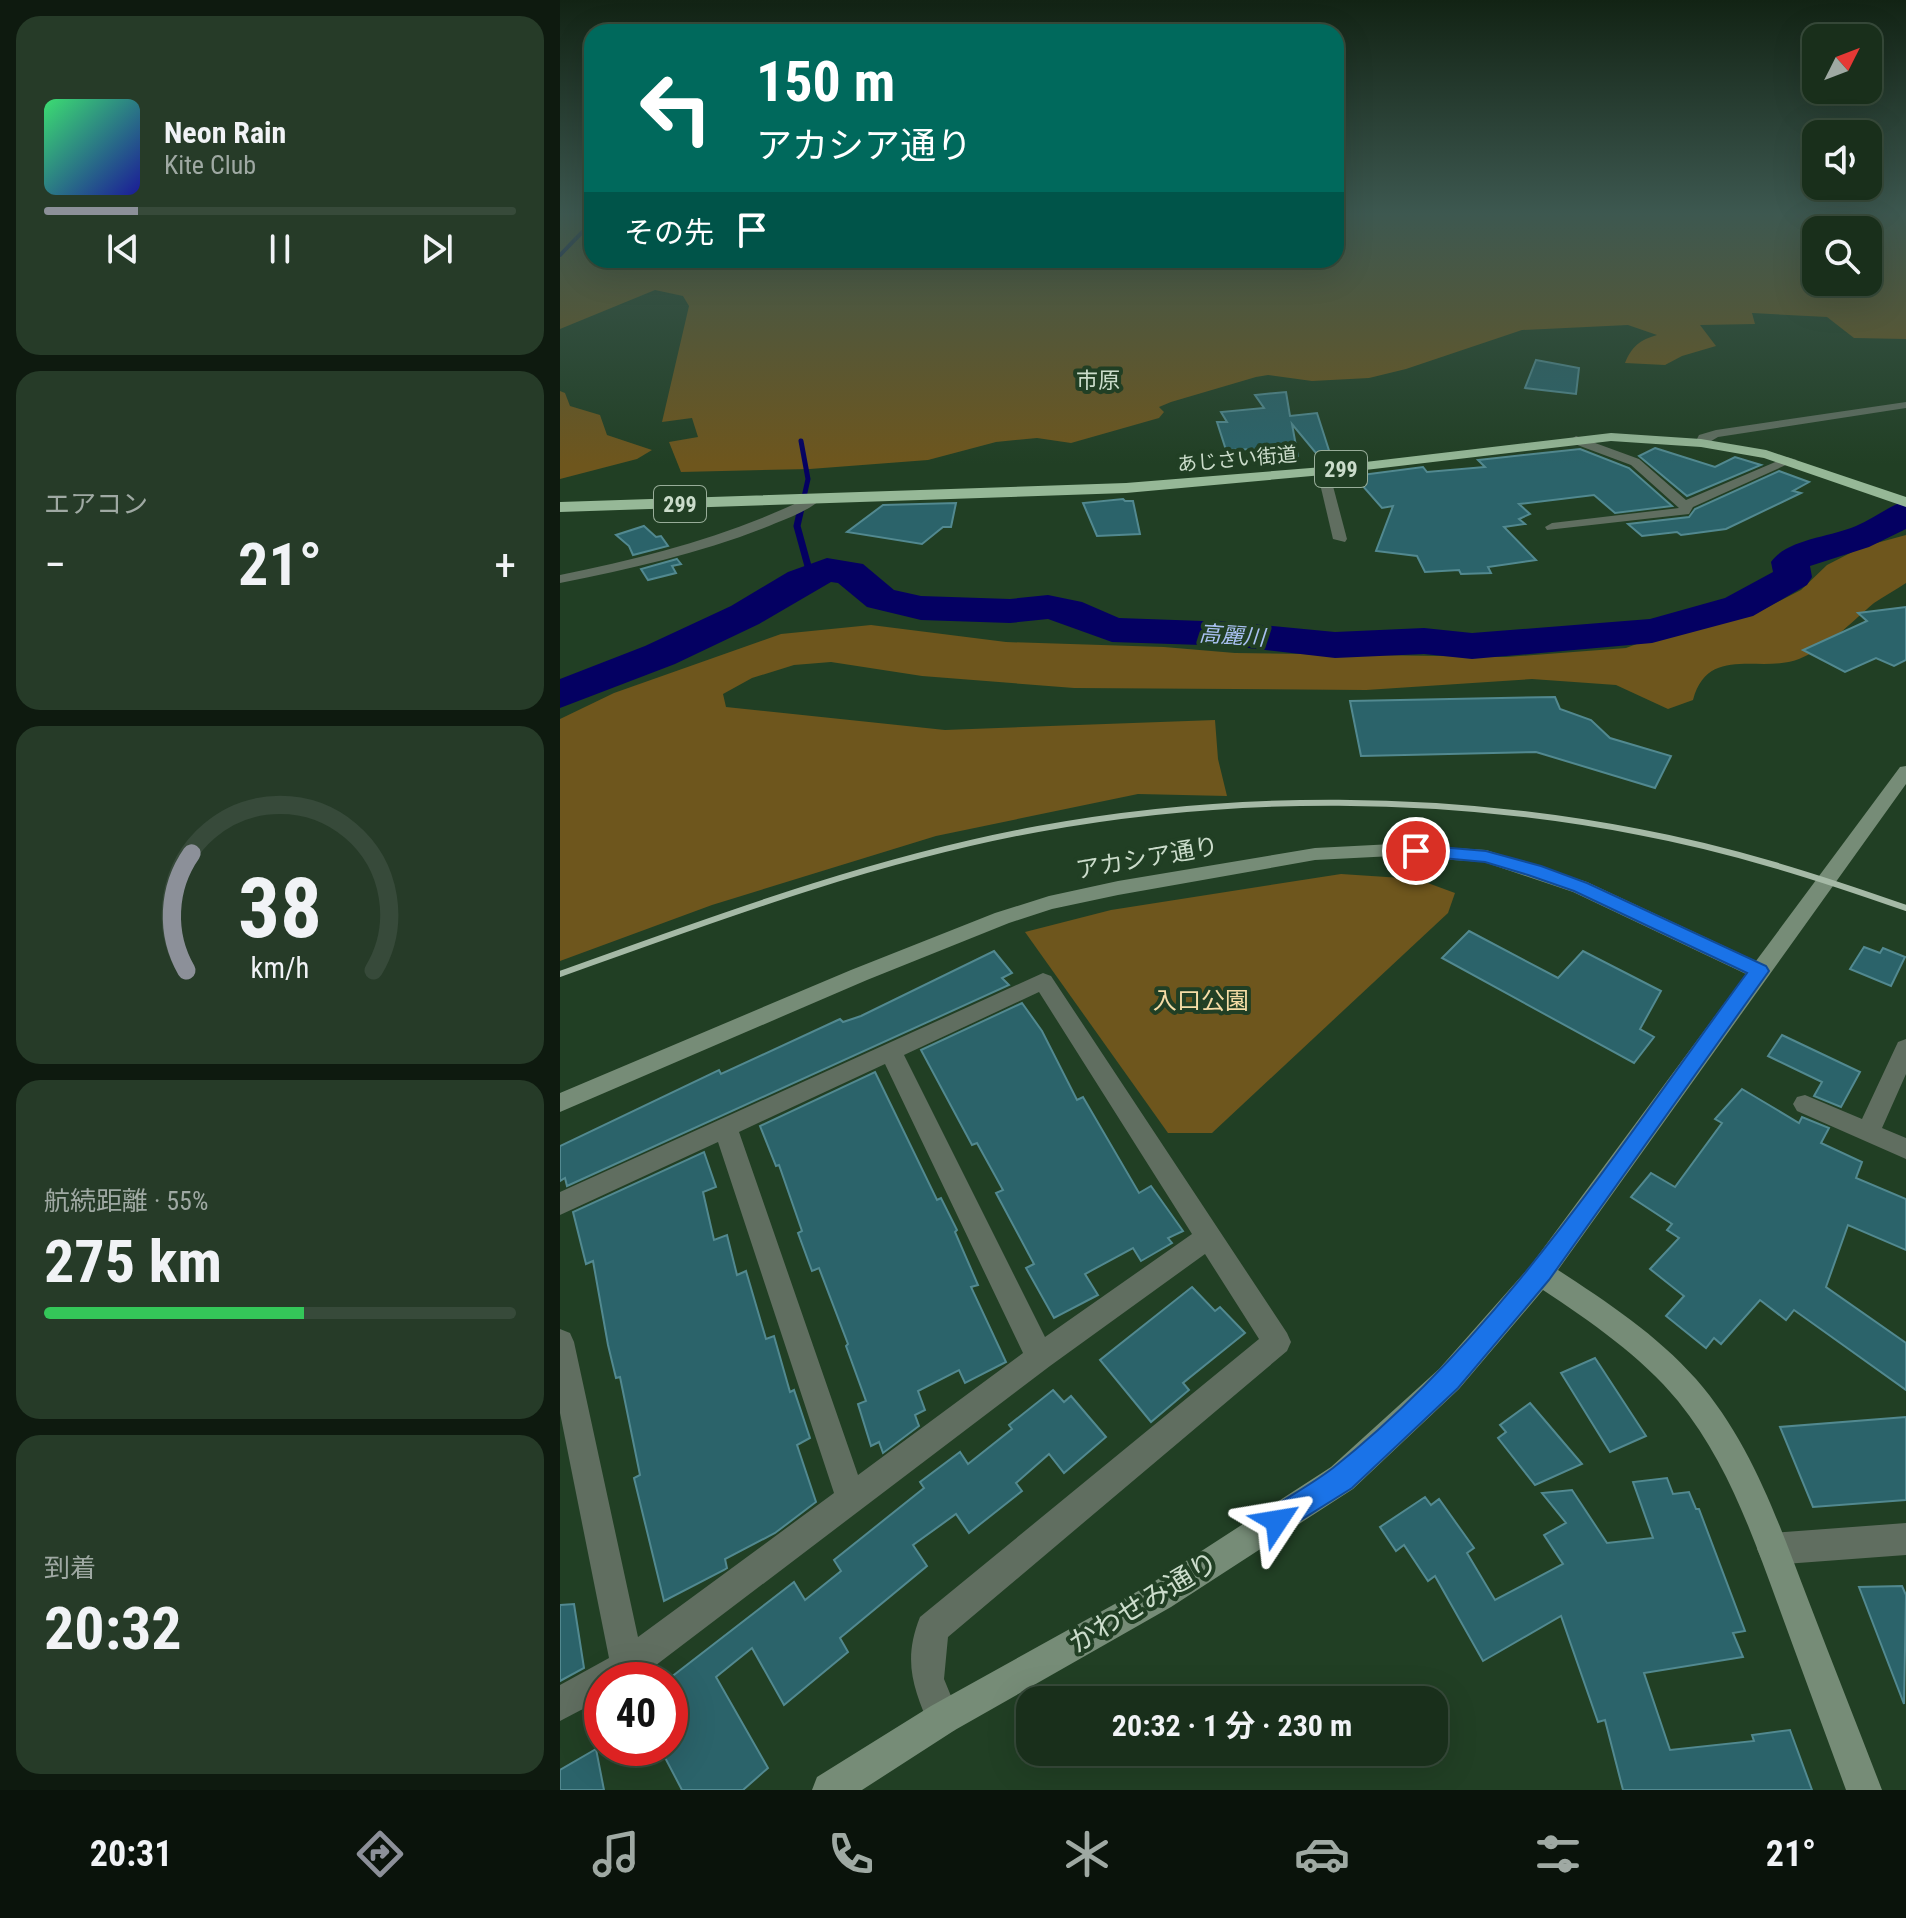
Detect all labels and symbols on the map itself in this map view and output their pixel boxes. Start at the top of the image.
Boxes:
north arrow [1802,24,1882,104]
district label: 市原 [1076,368,1120,393]
street label: あじさい街道 [1176,442,1298,476]
road number: 299 [1315,451,1367,487]
road number: 299 [654,486,706,522]
water label: 高麗川 [1198,621,1268,650]
pin [1382,817,1450,885]
street label: アカシア通り [1074,832,1220,884]
park label: 入口公園 [1153,987,1249,1015]
position arrow [1235,1479,1319,1563]
street label: かわせみ通り [1063,1545,1224,1660]
speed limit sign: 40 [584,1662,688,1766]

